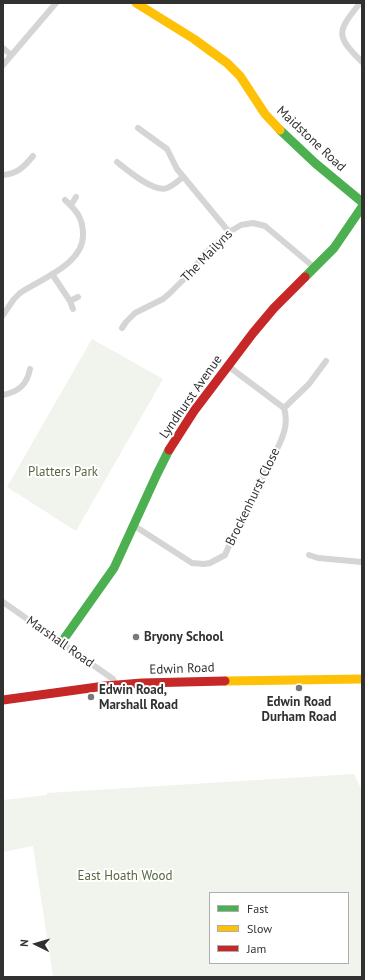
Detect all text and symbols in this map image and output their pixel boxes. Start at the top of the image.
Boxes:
street label: Maidstone Road [273,103,349,175]
street label: The Mailyns [178,226,236,286]
street label: Lyndhurst Avenue [156,352,226,442]
street label: Brockenhurst Close [223,446,283,548]
park label: Platters Park [28,464,98,480]
street label: Marshall Road [23,613,97,671]
place label: Bryony School [144,629,223,645]
marker: Bryony School [131,632,141,642]
street label: Edwin Road [149,660,215,678]
place label: Edwin Road, Marshall Road [99,682,178,713]
marker: Edwin Road Durham Road [294,683,304,693]
marker: Edwin Road, Marshall Road [86,692,96,702]
place label: Edwin Road Durham Road [262,694,336,725]
park label: East Hoath Wood [77,868,173,884]
legend [209,892,349,964]
text: Fast [247,901,268,916]
text: Slow [247,921,272,936]
north arrow [16,924,56,964]
text: N [17,939,31,947]
text: Jam [247,941,266,956]

